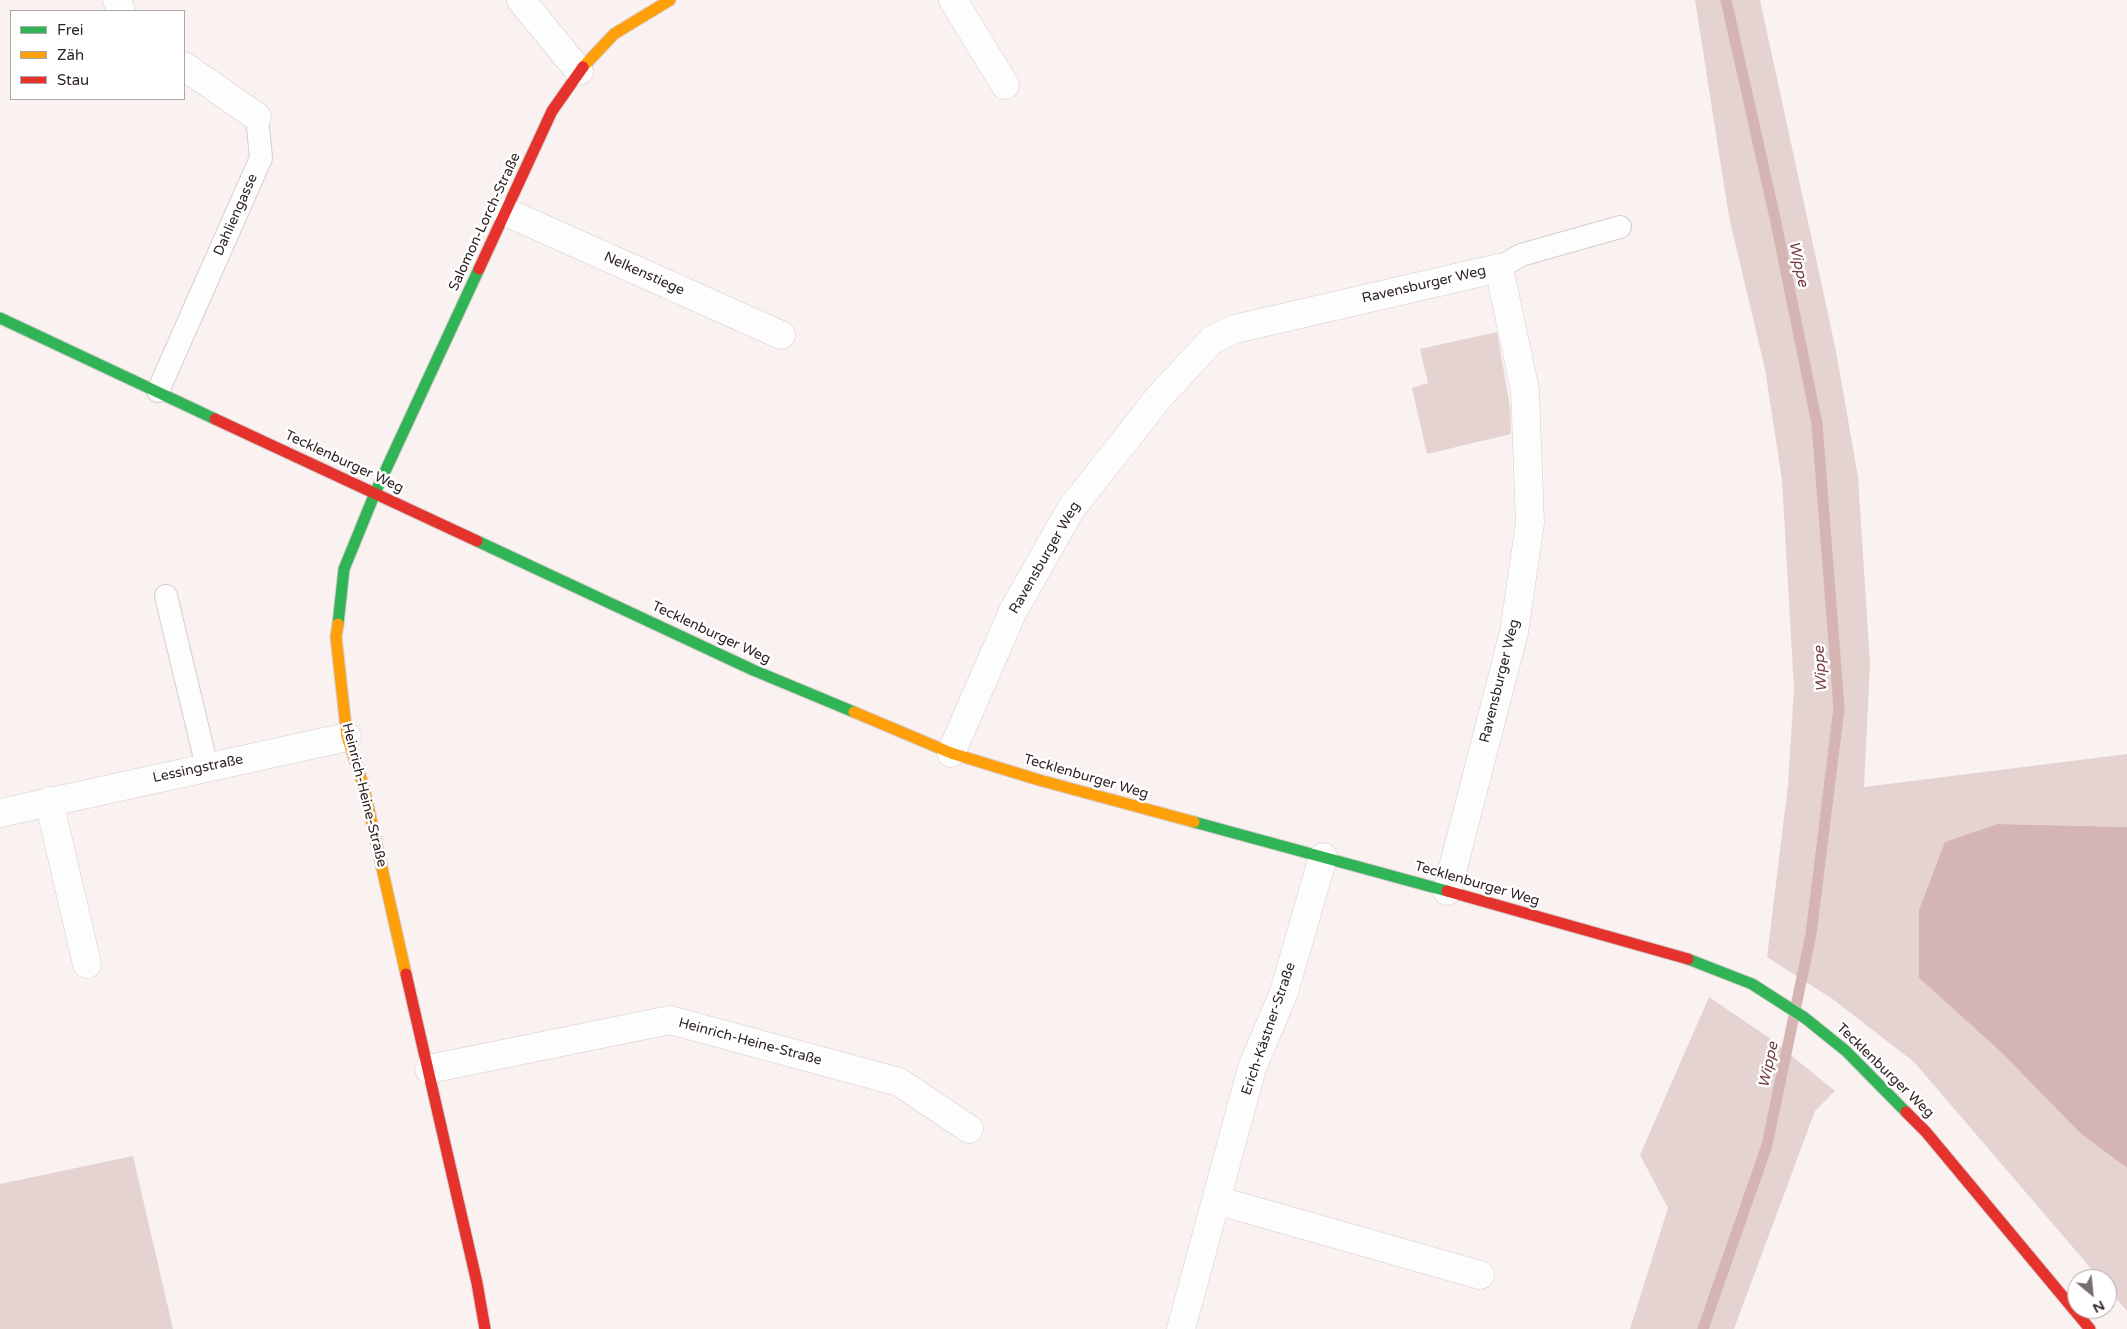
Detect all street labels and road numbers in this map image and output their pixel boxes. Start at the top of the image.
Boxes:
street label: Salomon-Lorch-Straße [446,150,524,294]
street label: Dahliengasse [210,171,262,259]
street label: Nelkenstiege [601,249,687,299]
street label: Ravensburger Weg [1360,263,1488,307]
street label: Tecklenburger Weg [282,427,406,497]
street label: Ravensburger Weg [1006,499,1084,617]
street label: Tecklenburger Weg [649,598,773,668]
street label: Ravensburger Weg [1477,617,1523,745]
street label: Heinrich-Heine-Straße [338,721,390,869]
street label: Lessingstraße [151,751,245,787]
street label: Tecklenburger Weg [1022,751,1150,803]
street label: Tecklenburger Weg [1413,858,1541,910]
street label: Erich-Kästner-Straße [1238,960,1300,1098]
street label: Heinrich-Heine-Straße [676,1015,824,1069]
street label: Tecklenburger Weg [1833,1020,1937,1122]

